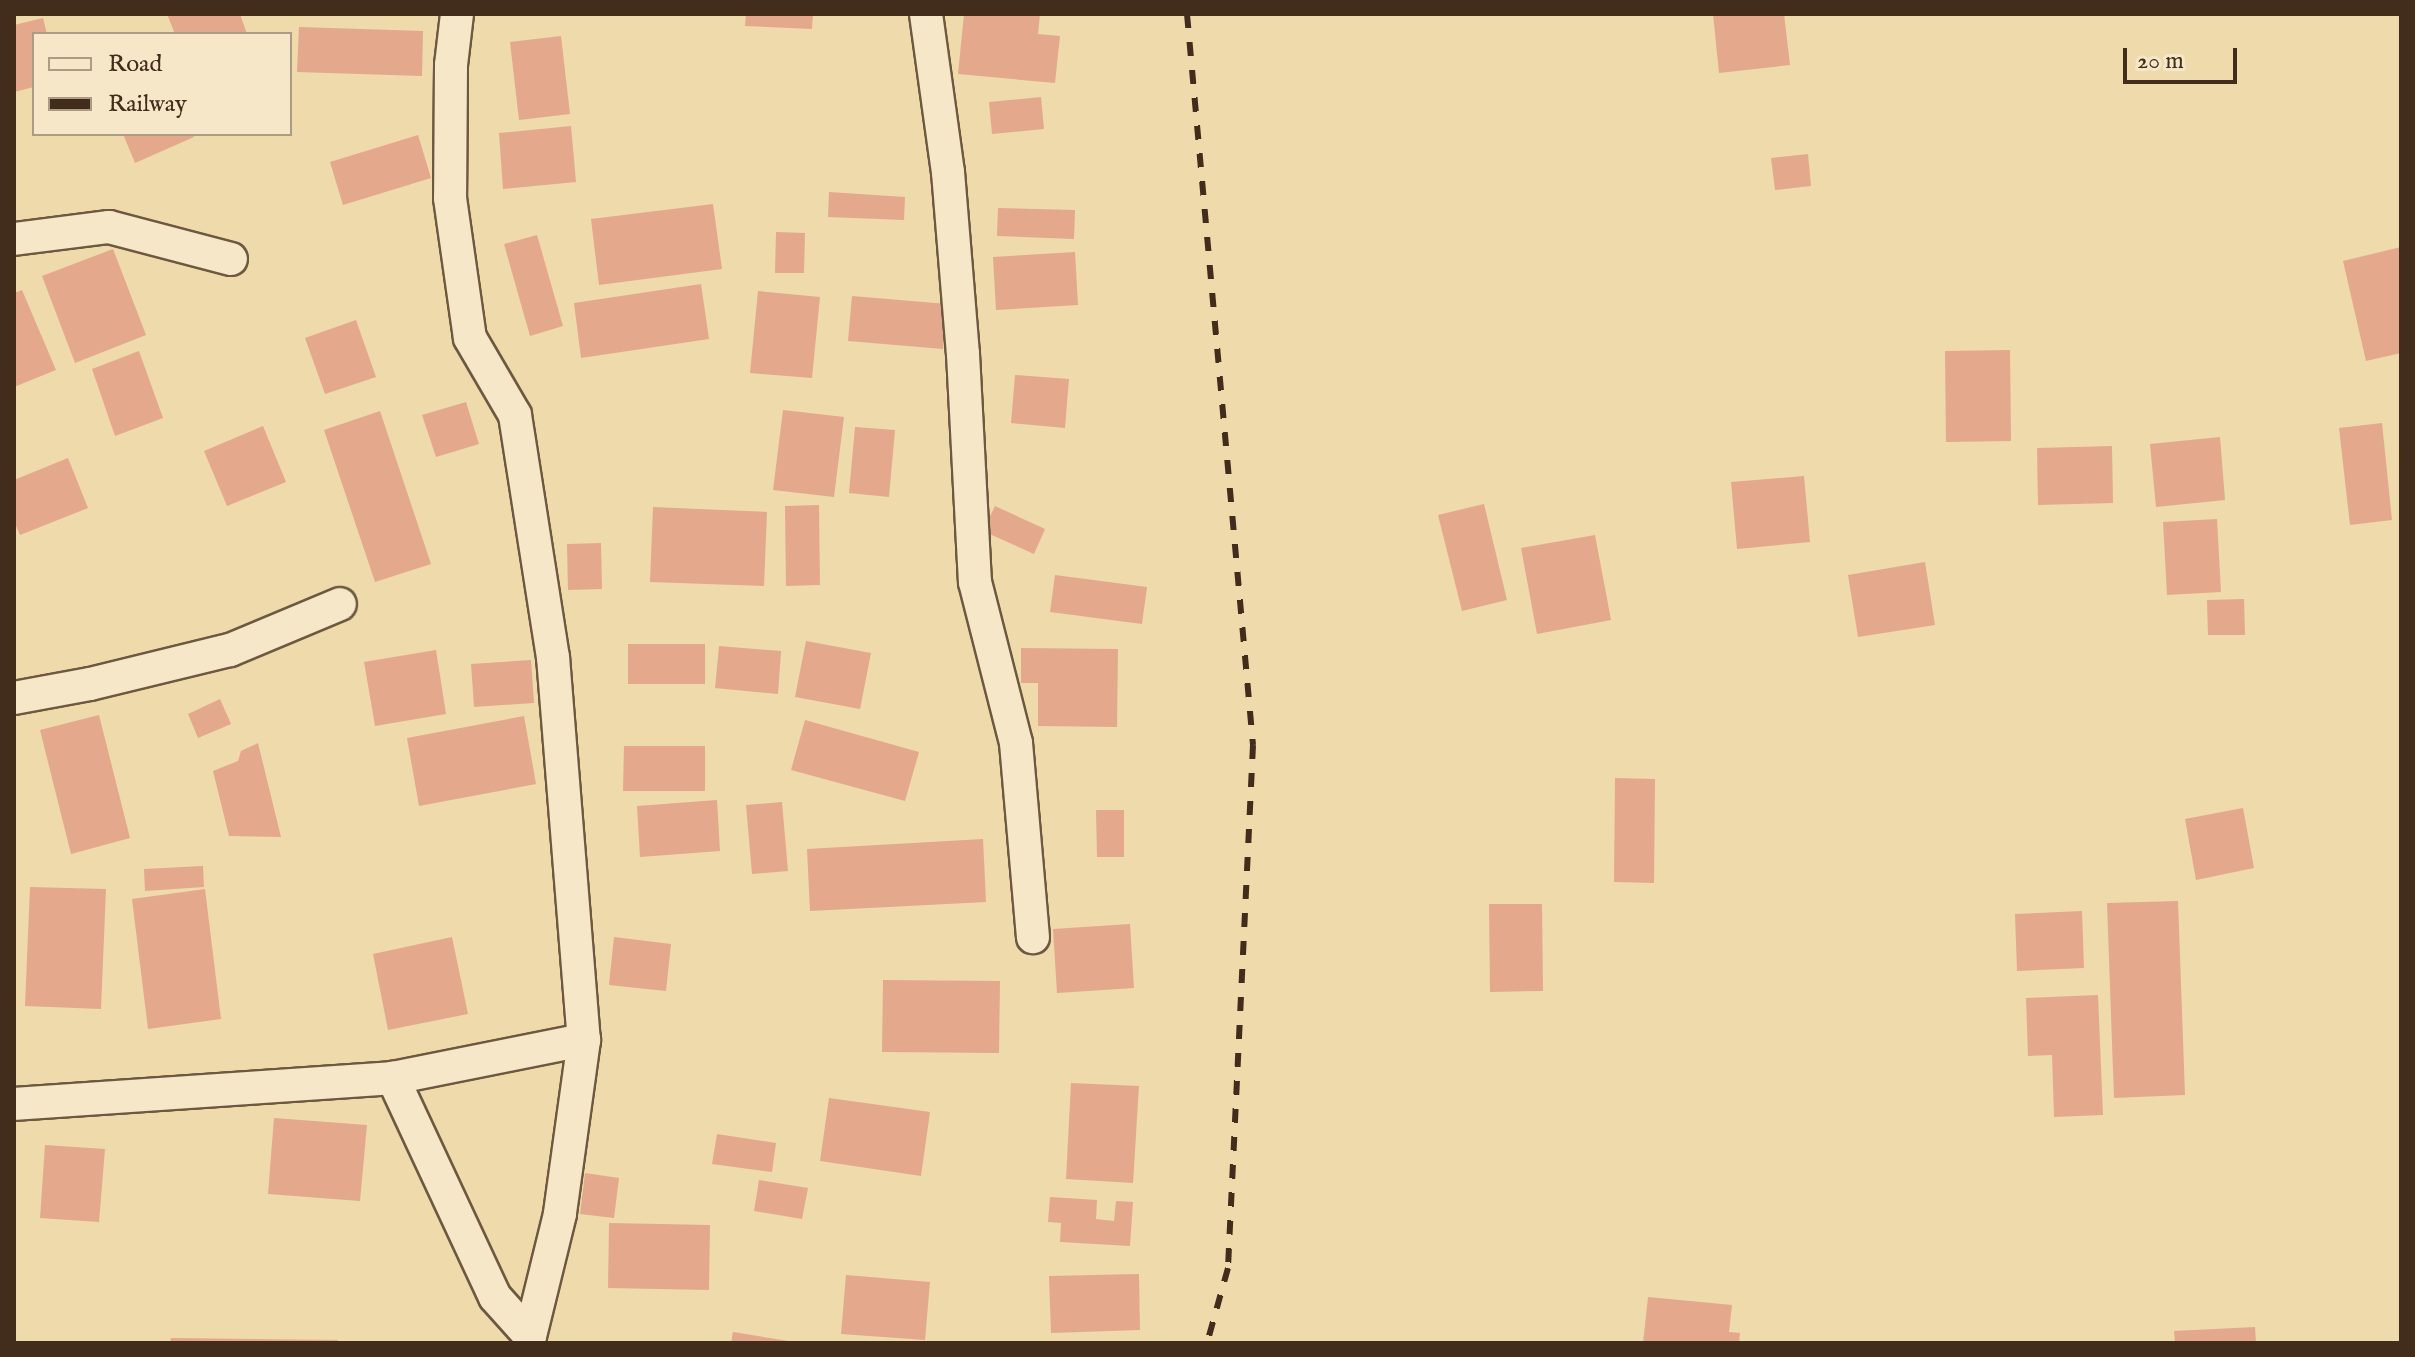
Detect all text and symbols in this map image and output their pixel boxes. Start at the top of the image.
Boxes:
legend [32,32,292,136]
scale bar [2127,32,2241,82]
text: 20 m [2137,46,2184,77]
text: Road [108,49,162,80]
text: Railway [108,89,187,120]

